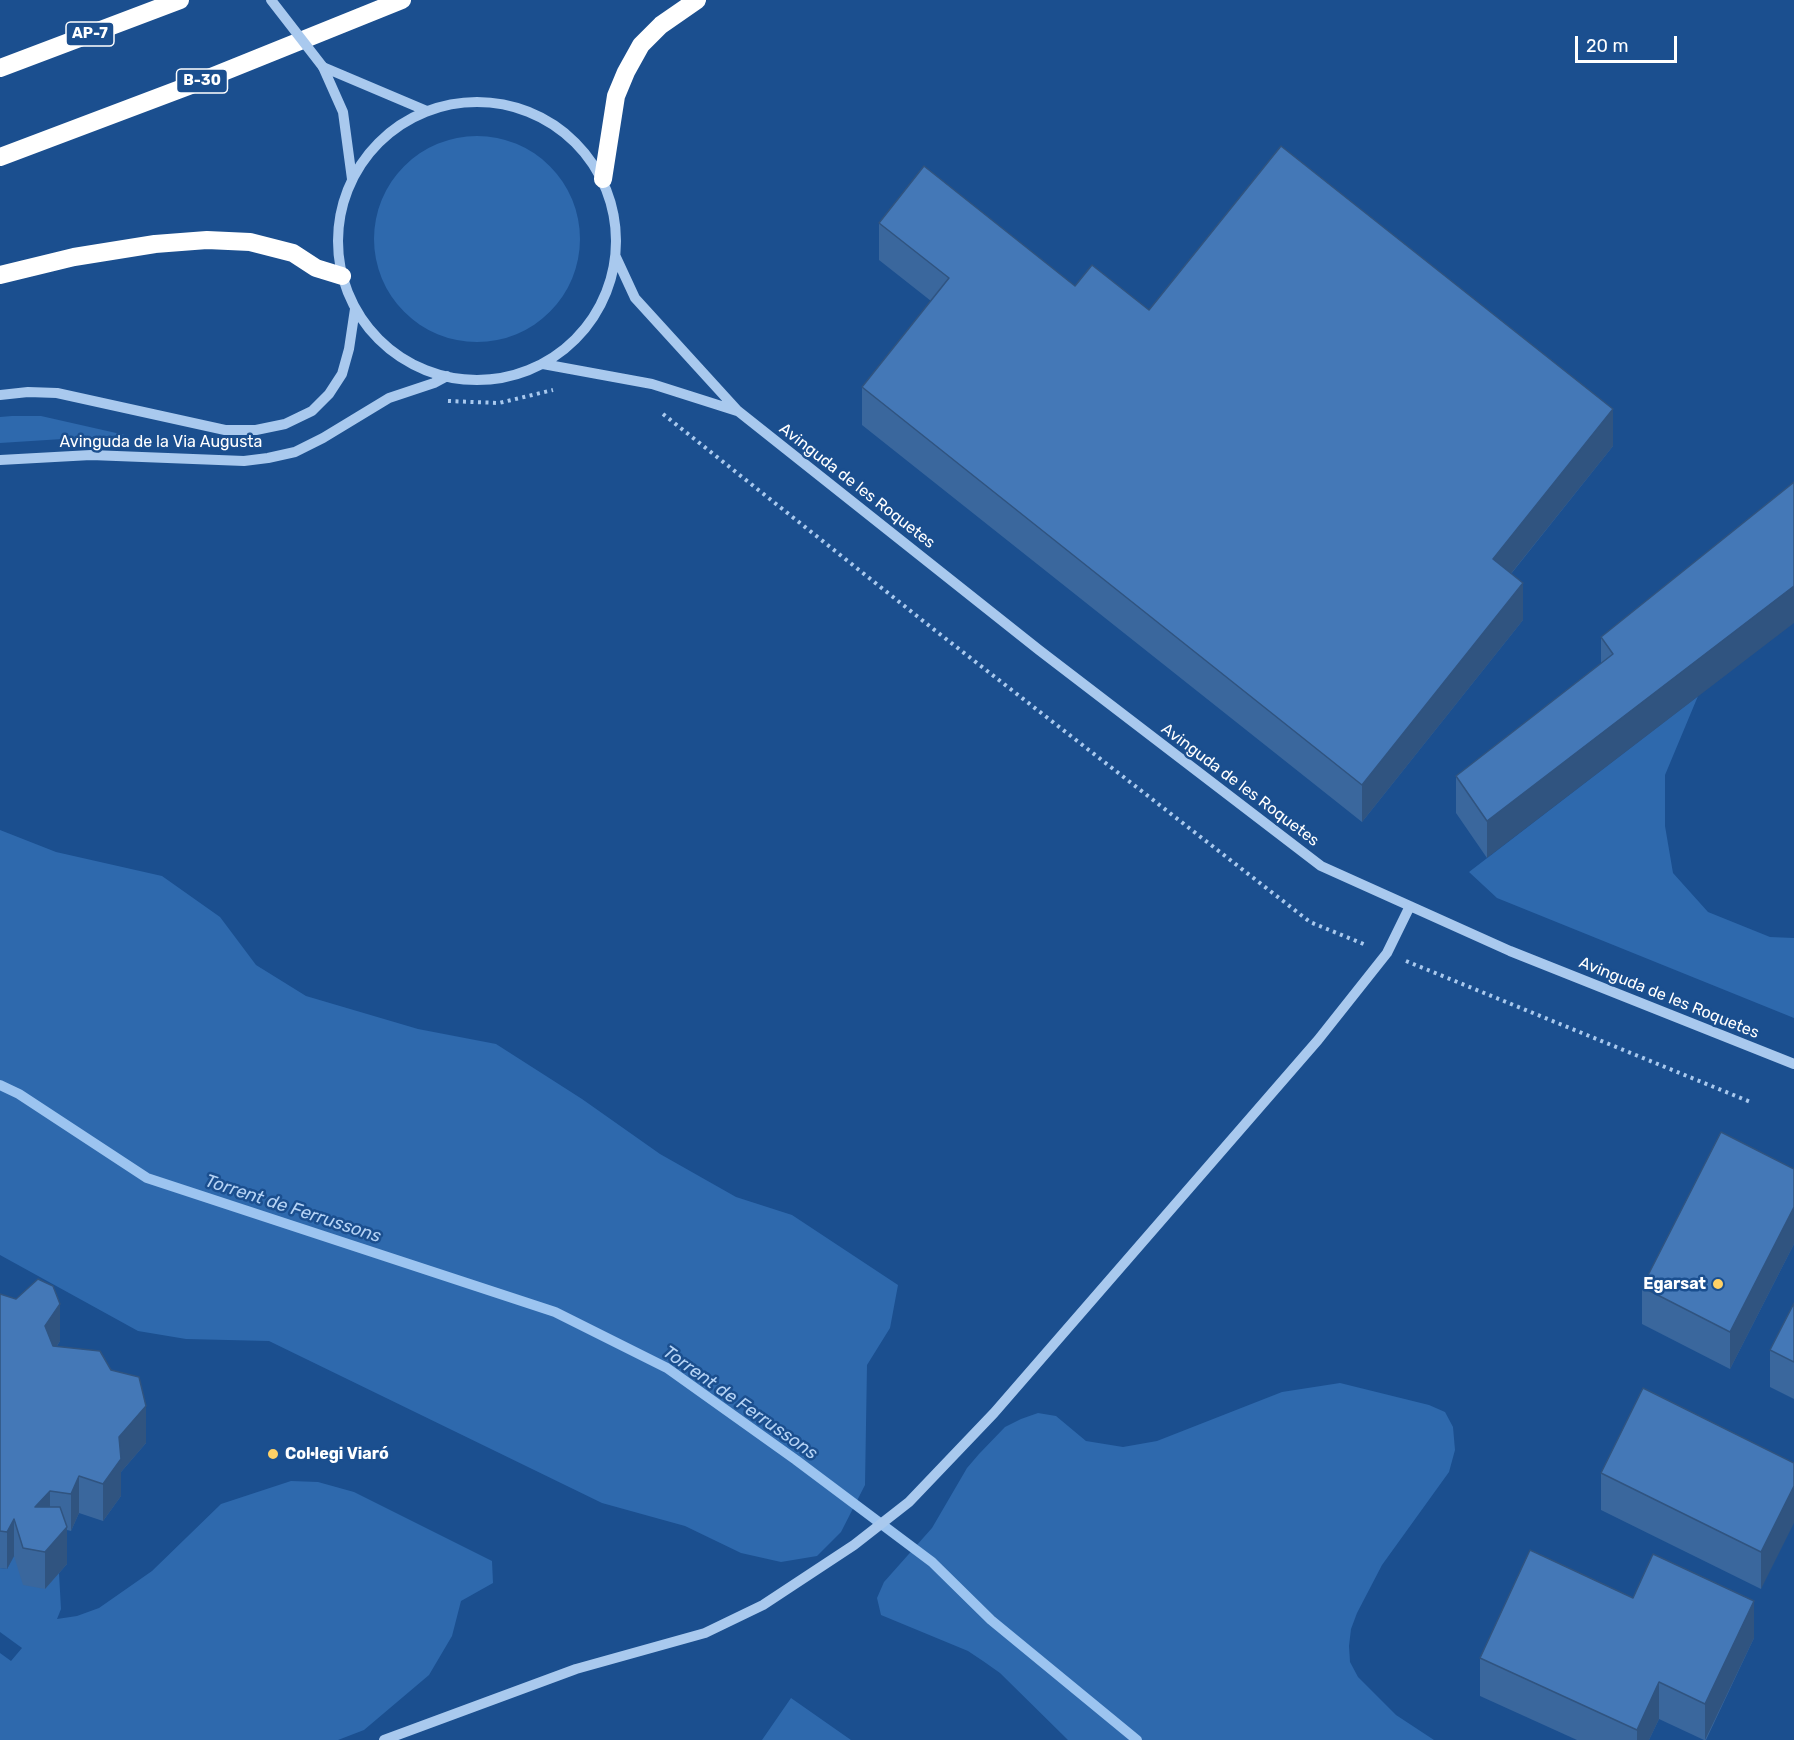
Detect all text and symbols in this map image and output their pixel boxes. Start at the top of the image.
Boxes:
road number: AP-7 [66,22,114,46]
scale bar [1578,24,1680,62]
text: 20 m [1586,35,1628,57]
road number: B-30 [176,69,228,93]
street label: Avinguda de les Roquetes [775,419,939,553]
street label: Avinguda de la Via Augusta [60,432,262,452]
street label: Avinguda de les Roquetes [1157,719,1323,851]
street label: Avinguda de les Roquetes [1576,953,1762,1043]
water label: Torrent de Ferrussons [202,1170,384,1248]
place label: Egarsat [1643,1274,1706,1294]
marker: Egarsat [1711,1277,1725,1291]
water label: Torrent de Ferrussons [658,1341,822,1465]
place label: Col·legi Viaró [285,1444,389,1464]
marker: Col·legi Viaró [266,1447,280,1461]

